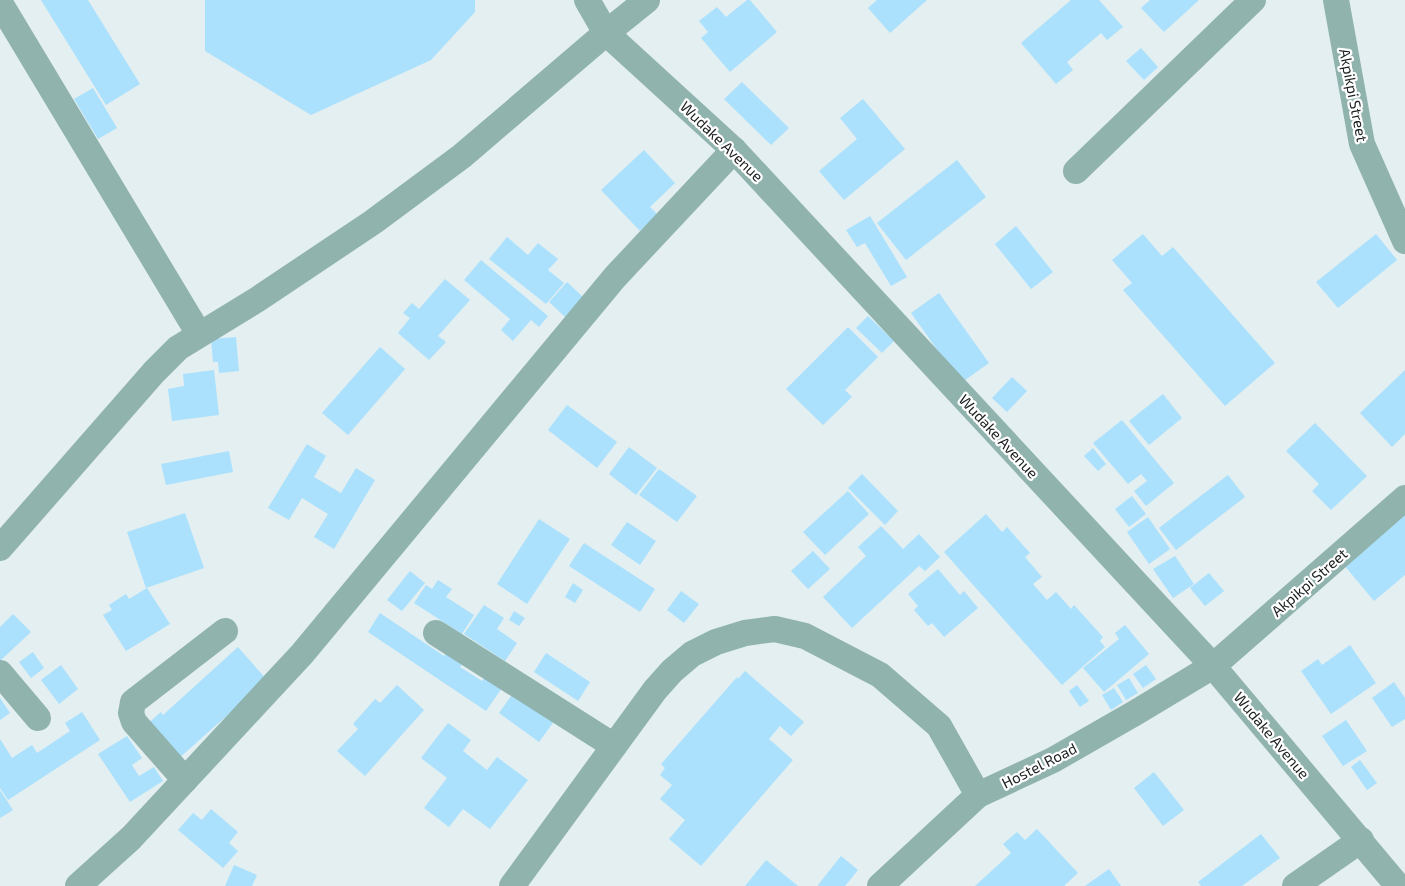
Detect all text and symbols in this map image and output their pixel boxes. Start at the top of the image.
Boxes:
street label: Akpikpi Street [1336,47,1372,143]
street label: Wudake Avenue [677,97,767,185]
street label: Wudake Avenue [956,390,1042,482]
street label: Akpikpi Street [1267,544,1351,620]
street label: Wudake Avenue [1230,688,1314,782]
street label: Hostel Road [998,738,1080,792]

